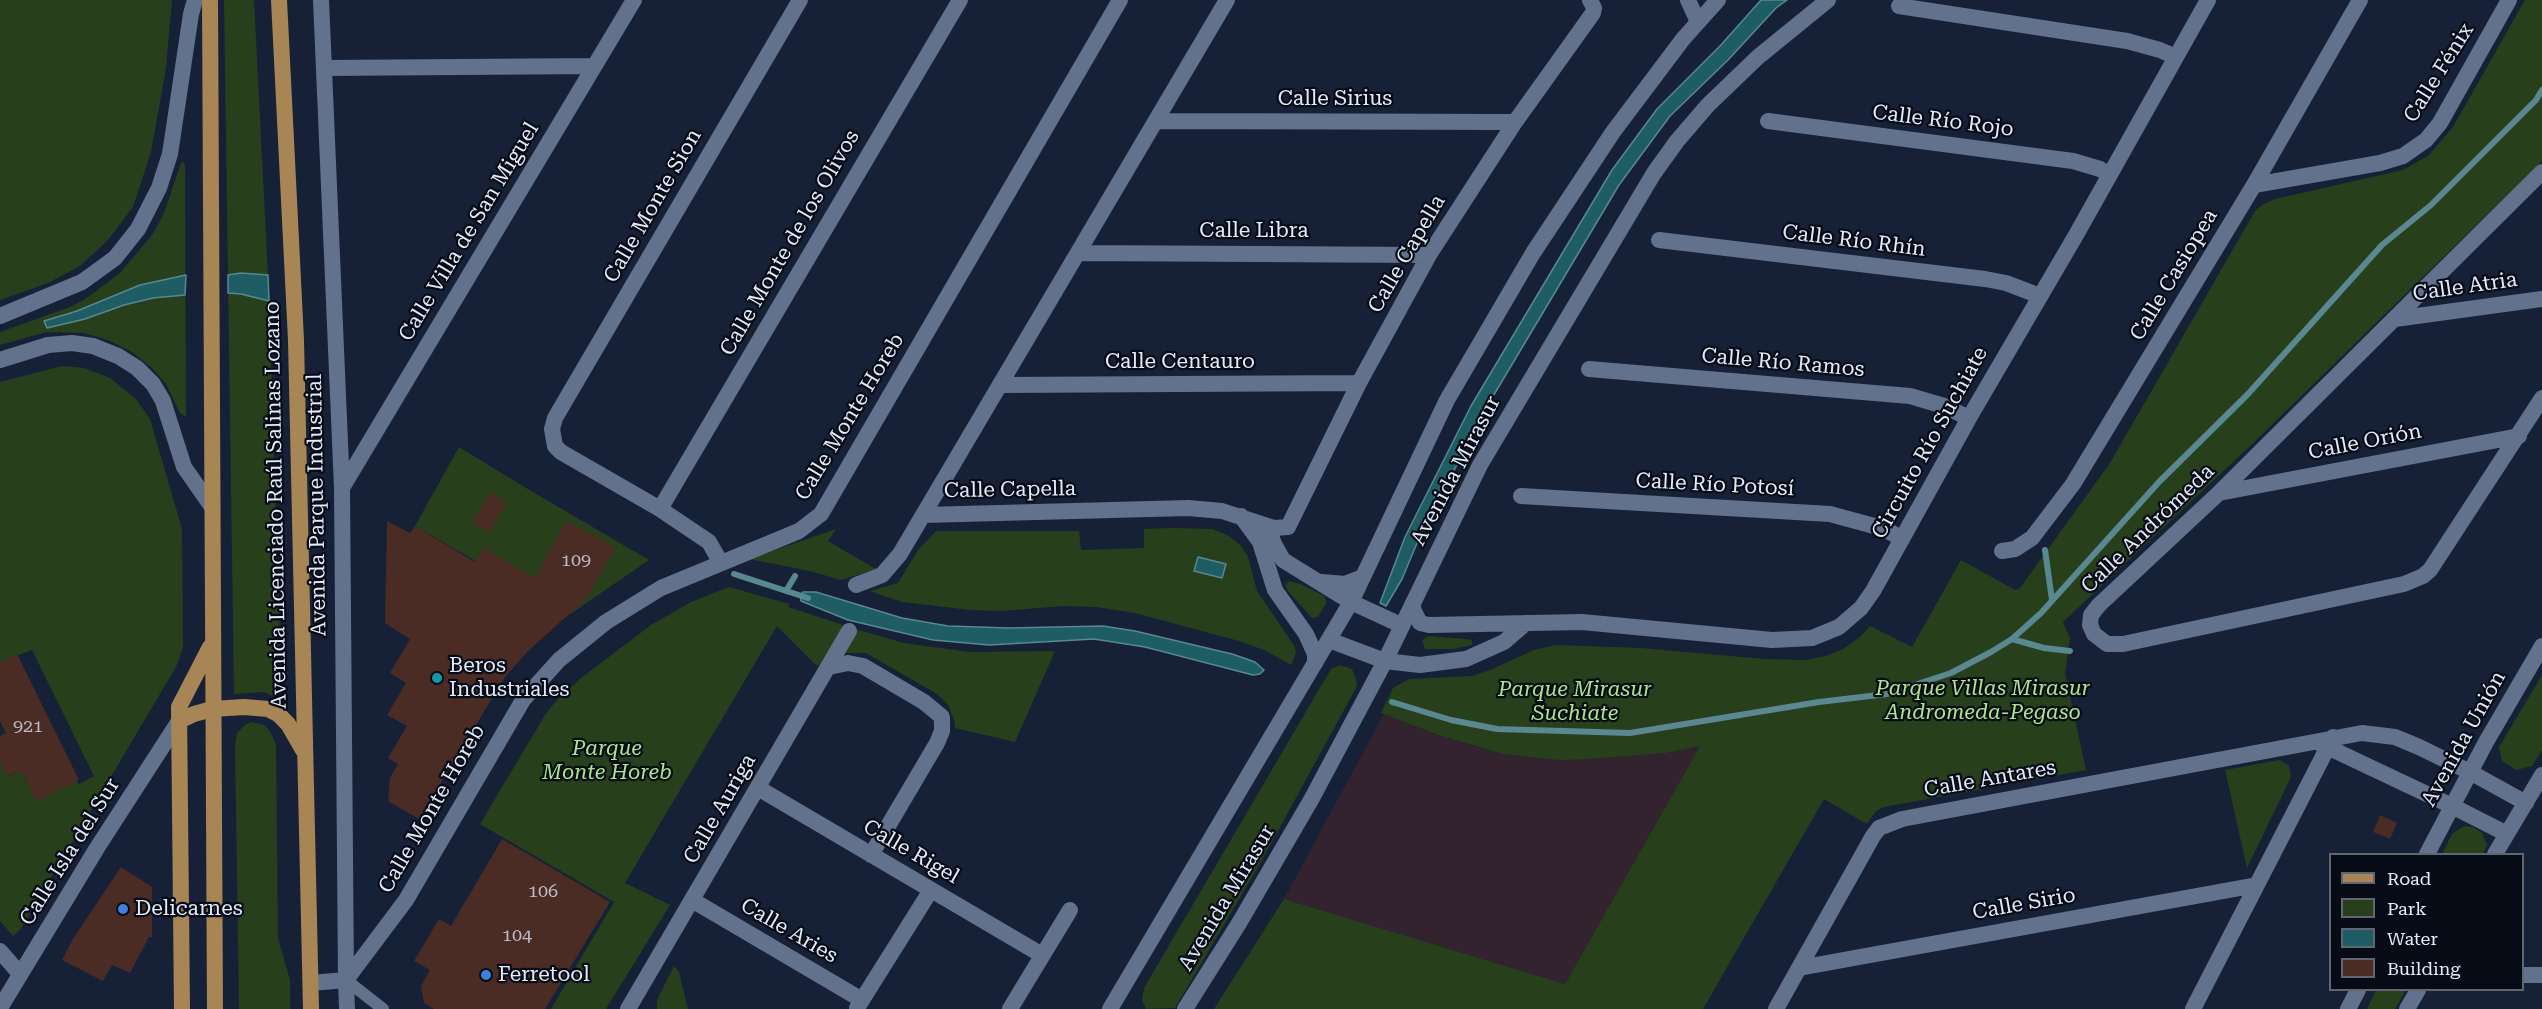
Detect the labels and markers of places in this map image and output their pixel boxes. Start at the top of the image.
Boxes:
place label: Beros Industriales [449,653,569,703]
marker: Beros Industriales [430,671,444,685]
place label: Delicarnes [135,896,243,922]
marker: Delicarnes [116,902,130,916]
place label: Ferretool [498,962,590,988]
marker: Ferretool [479,968,493,982]

